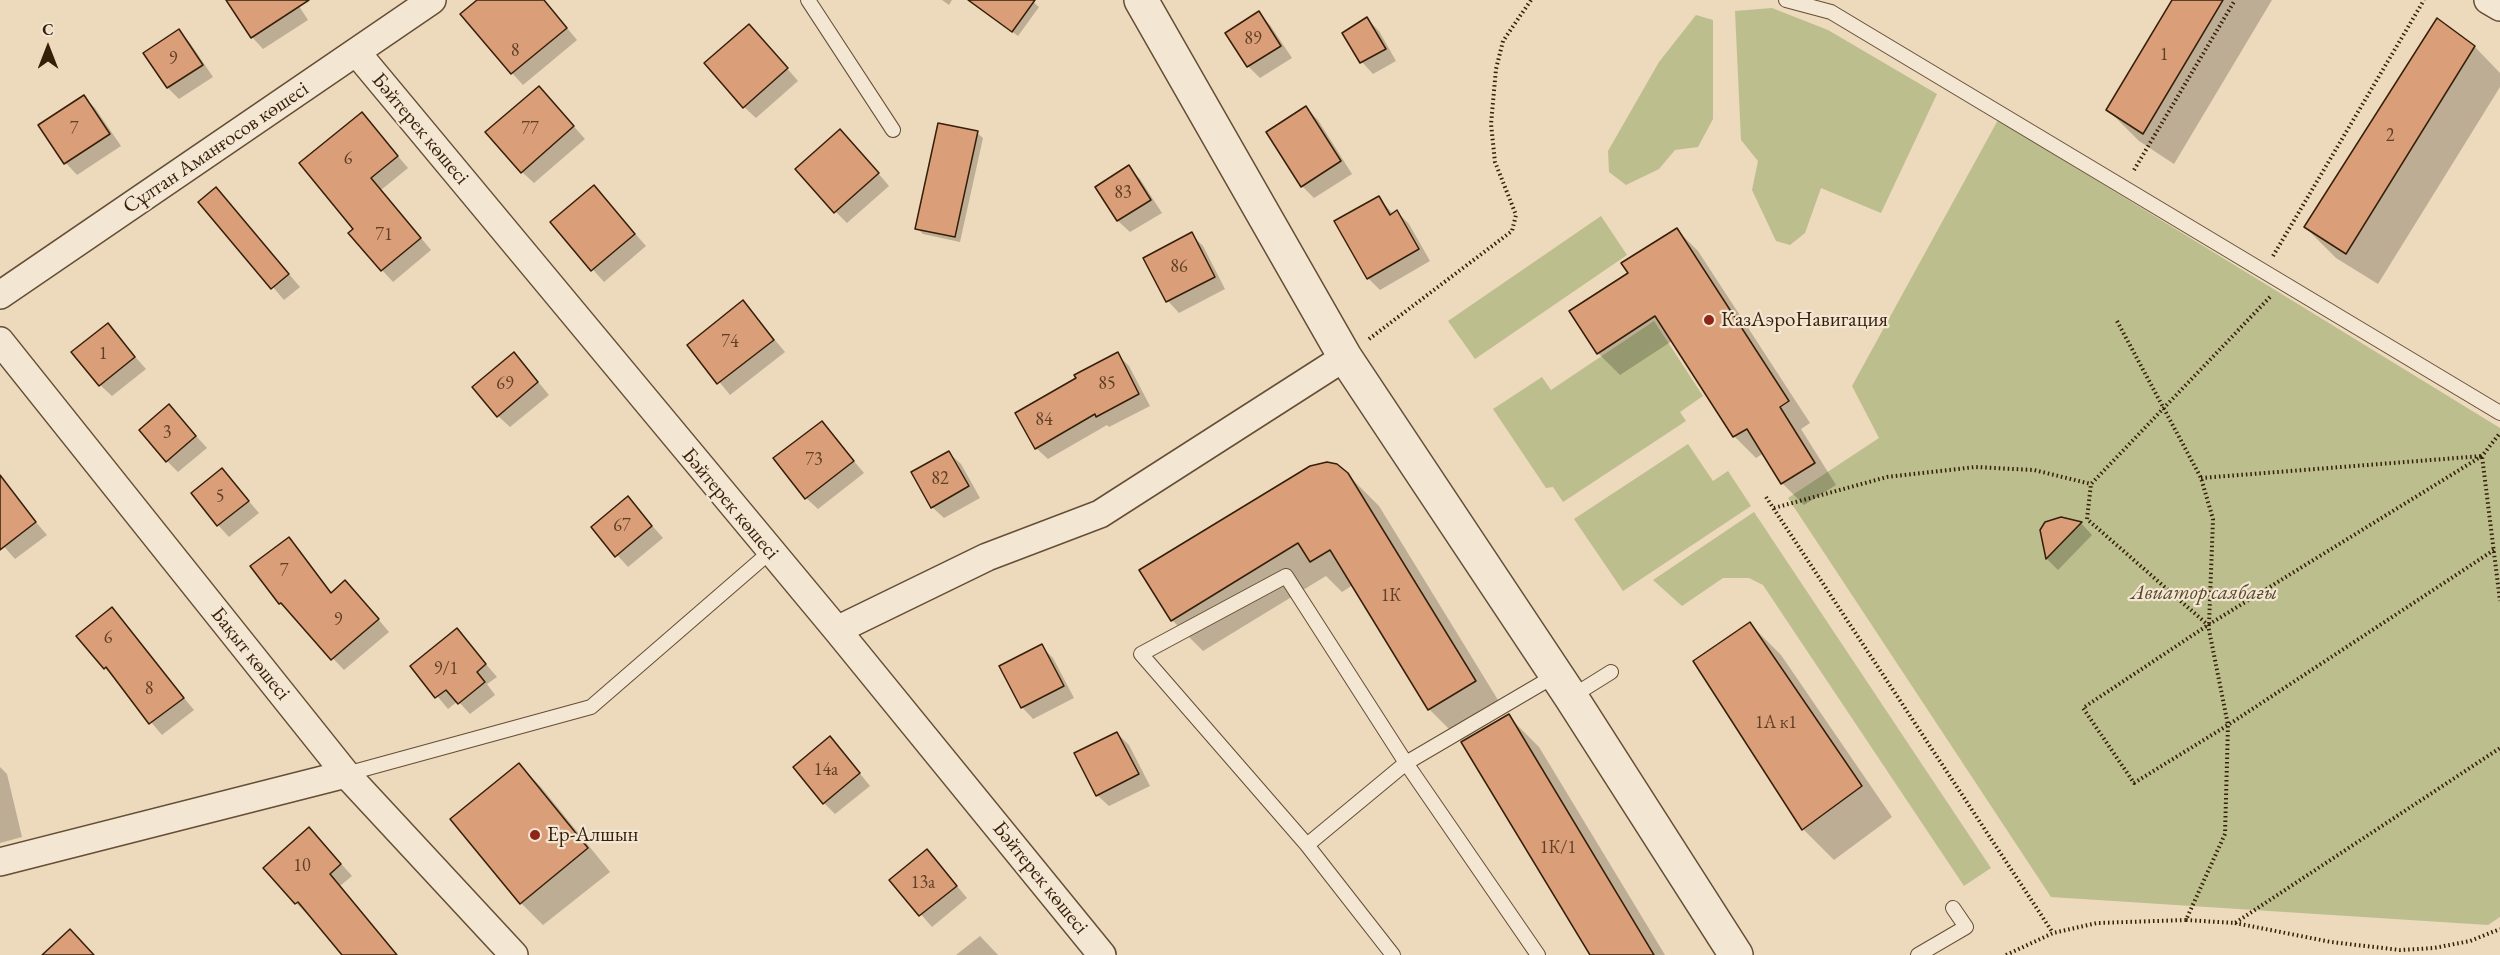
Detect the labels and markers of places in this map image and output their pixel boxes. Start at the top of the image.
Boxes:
place label: КазАэроНавигация [1721,307,1888,333]
marker: КазАэроНавигация [1702,313,1716,327]
place label: Ер-Алшын [547,822,638,848]
marker: Ер-Алшын [528,828,542,842]

